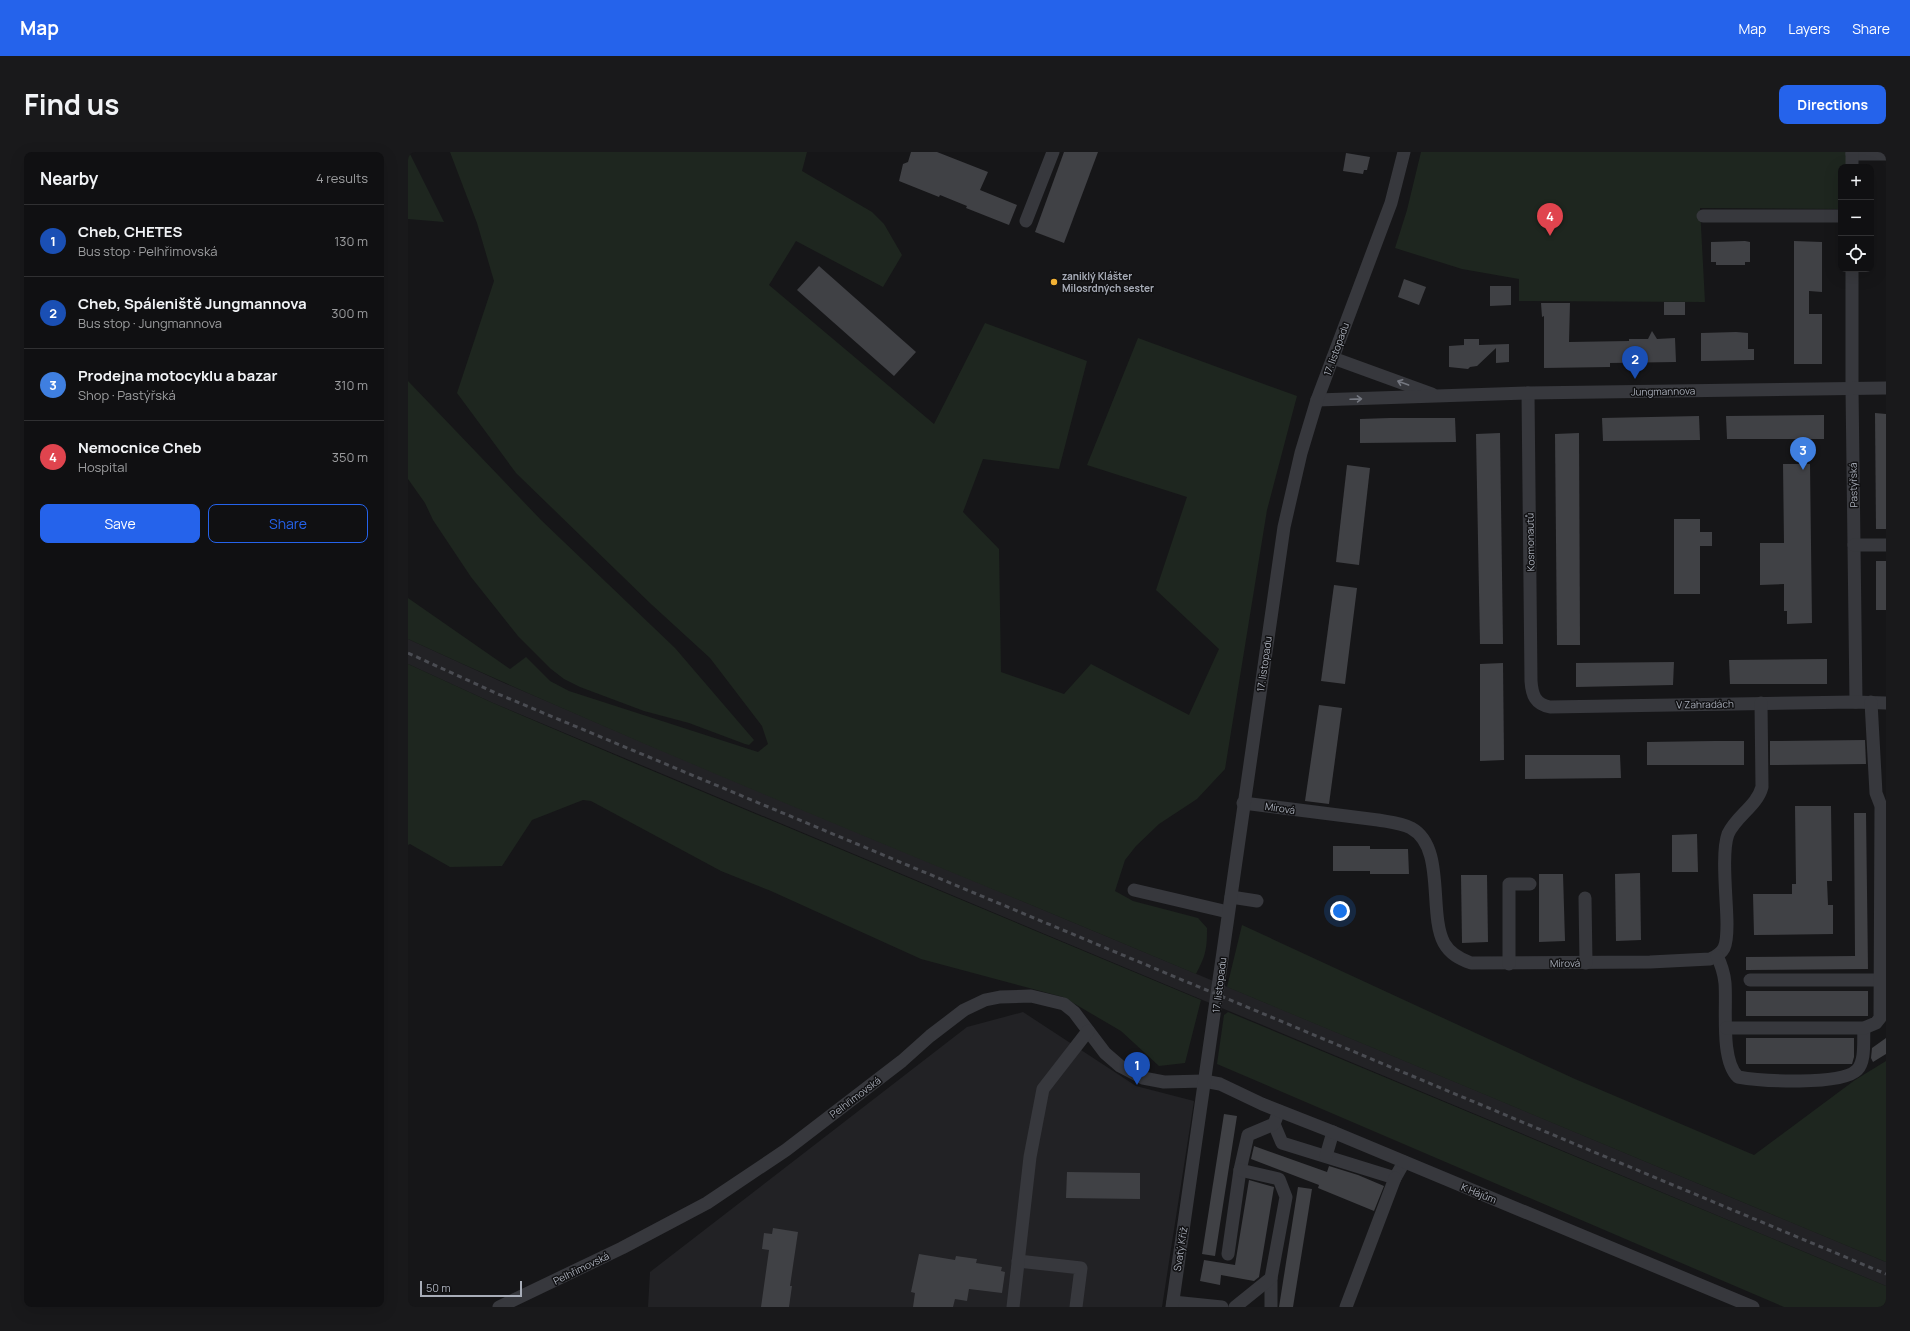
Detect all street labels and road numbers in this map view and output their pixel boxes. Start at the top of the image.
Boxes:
street label: 17. listopadu [1320,320,1352,378]
street label: Jungmannova [1631,383,1695,399]
street label: Pastýřská [1846,462,1860,508]
street label: Kosmonautů [1522,513,1538,571]
street label: 17. listopadu [1253,635,1275,693]
street label: V Zahradách [1676,696,1734,712]
street label: Mírová [1264,799,1296,817]
street label: 17. listopadu [1209,956,1229,1014]
street label: Mírová [1550,956,1580,970]
street label: Pelhřimovská [826,1073,884,1121]
street label: K Hájům [1459,1180,1499,1206]
street label: Svatý Kříž [1170,1226,1190,1272]
street label: Pelhřimovská [551,1248,611,1288]

